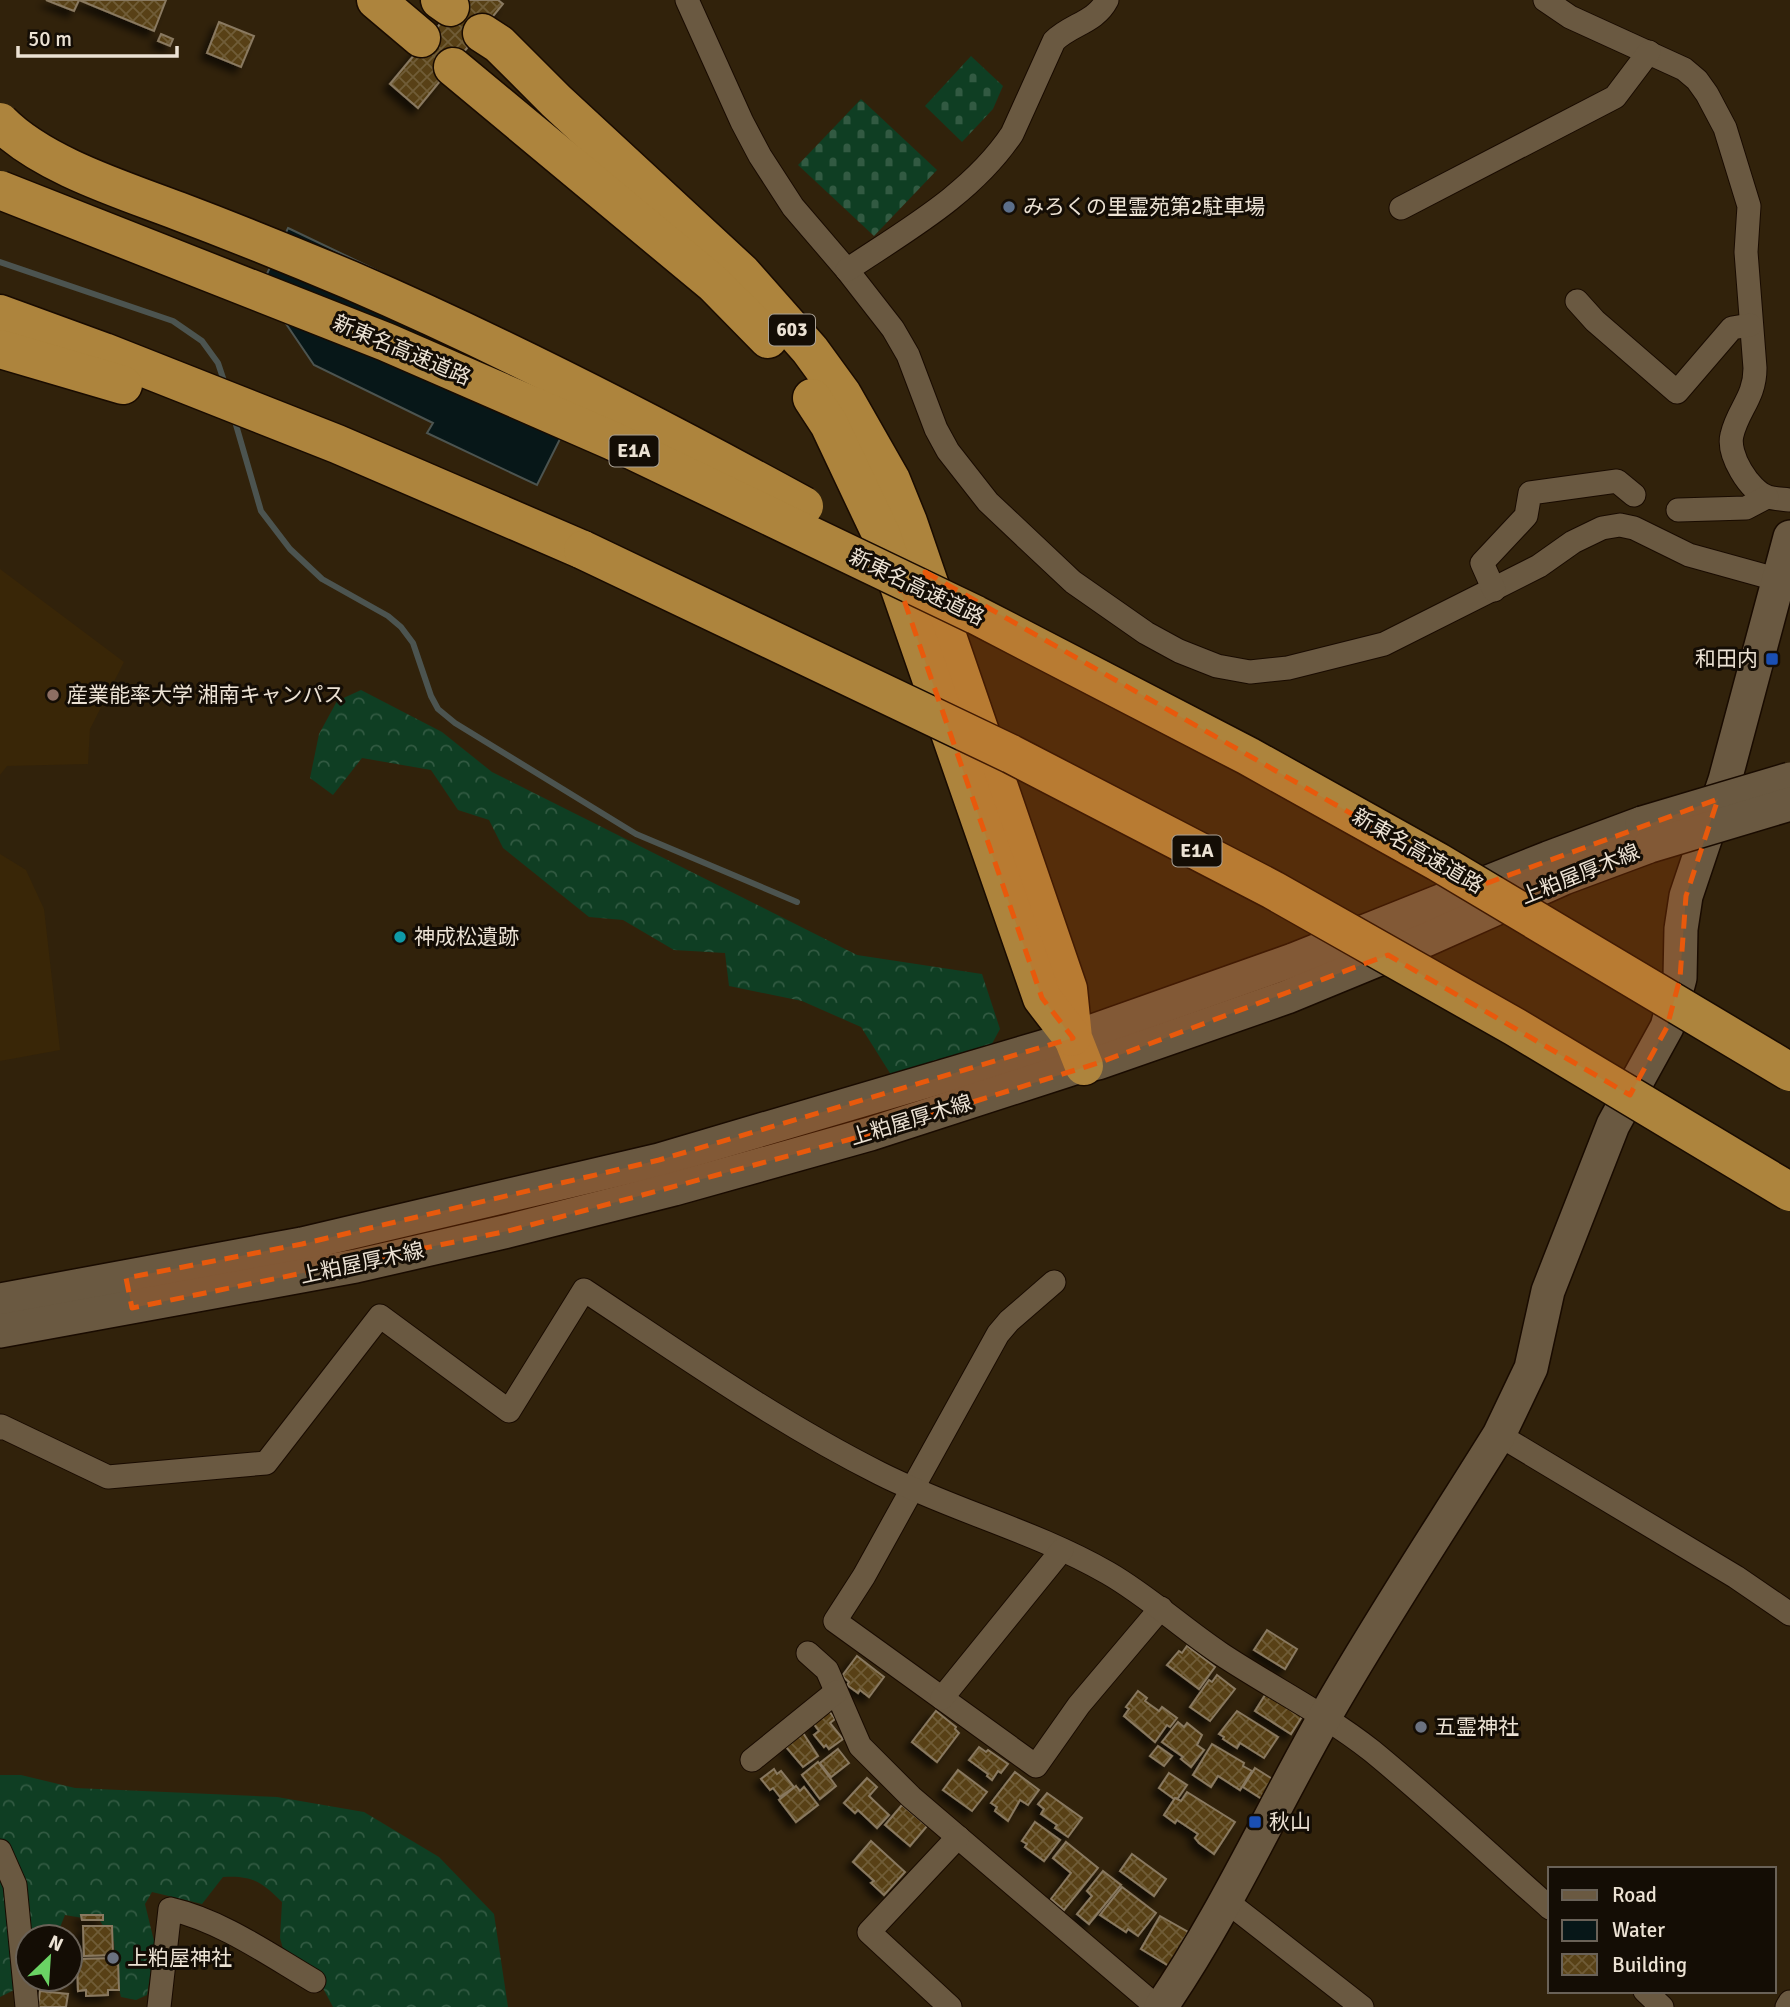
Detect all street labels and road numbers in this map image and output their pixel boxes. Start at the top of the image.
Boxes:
street label: 新東名高速道路 [329,309,475,391]
road number: 603 [769,314,815,346]
road number: E1A [610,436,658,466]
street label: 新東名高速道路 [845,543,989,631]
street label: 新東名高速道路 [1348,803,1488,899]
road number: E1A [1172,836,1222,866]
street label: 上粕屋厚木線 [1517,838,1643,910]
street label: 上粕屋厚木線 [847,1089,975,1151]
street label: 上粕屋厚木線 [298,1237,426,1289]

